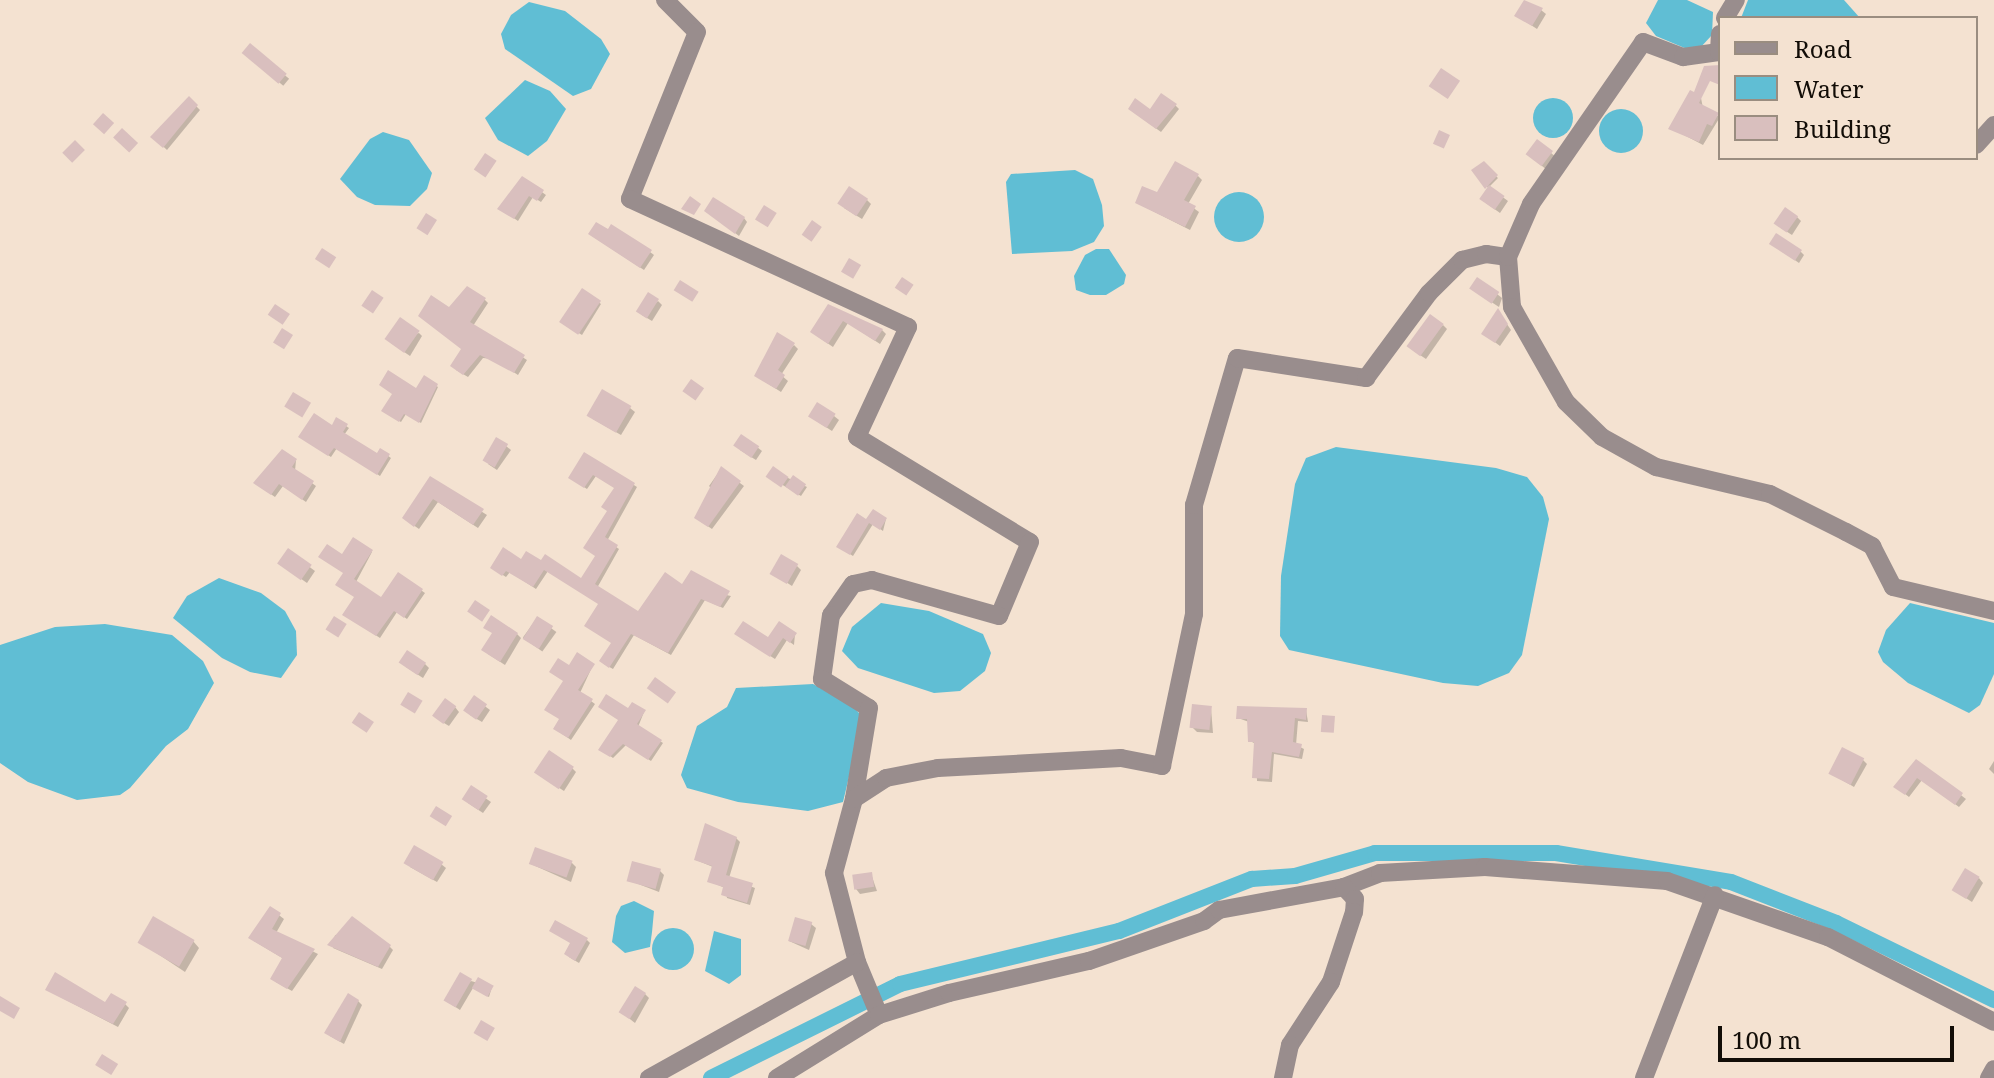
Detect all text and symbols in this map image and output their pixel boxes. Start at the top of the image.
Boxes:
legend [1718,16,1978,160]
text: Road [1794,32,1852,65]
text: Water [1794,72,1864,105]
text: Building [1794,112,1891,145]
scale bar [1722,1010,1958,1060]
text: 100 m [1732,1023,1801,1056]

